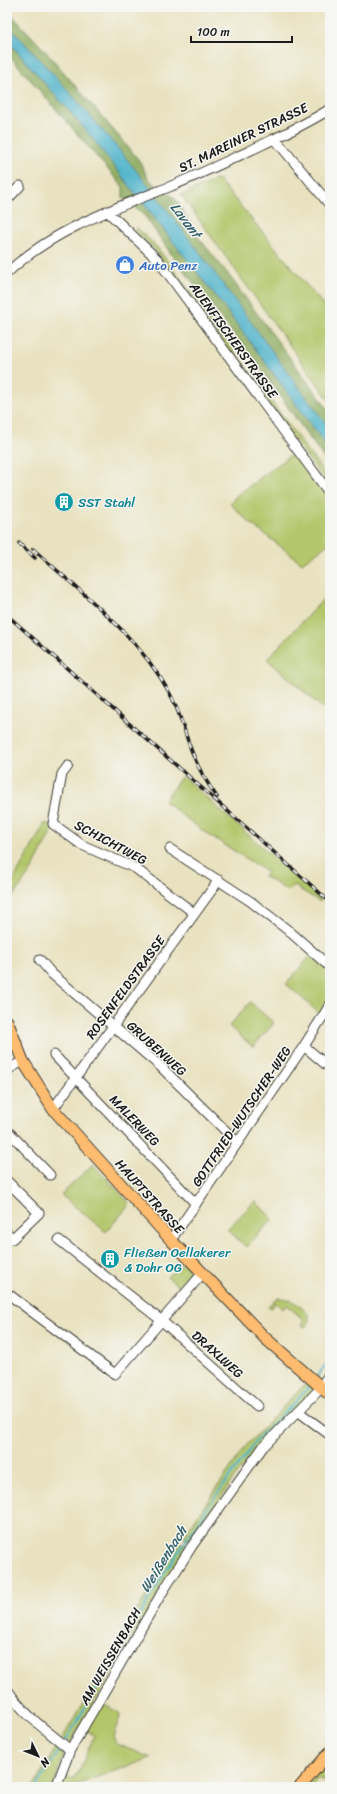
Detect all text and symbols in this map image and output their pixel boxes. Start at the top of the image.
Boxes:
scale bar [191,18,292,44]
text: 100 m [197,21,230,43]
street label: ST. MAREINER STRASSE [175,96,313,179]
water label: Lavant [163,197,209,246]
shop icon: Auto Penz [114,254,136,276]
place label: Auto Penz [138,254,198,277]
street label: AUENFISCHERSTRASSE [183,276,284,404]
building icon: SST Stahl [53,491,75,513]
place label: SST Stahl [78,491,135,514]
street label: SCHICHTWEG [70,814,151,871]
street label: ROSENFELDSTRASSE [80,930,172,1044]
street label: GRUBENWEG [121,1015,192,1082]
street label: GOTTFRIED-WUTSCHER-WEG [185,1041,297,1192]
street label: MALERWEG [104,1089,166,1152]
street label: HAUPTSTRASSE [109,1153,191,1240]
place label: Fließen Oellakerer & Dohr OG [124,1241,231,1279]
building icon: Fließen Oellakerer & Dohr OG [99,1248,121,1270]
street label: DRAXLWEG [186,1325,249,1384]
water label: Weißenbach [133,1520,195,1598]
street label: AM WEISSENBACH [73,1602,148,1710]
north arrow [18,1736,58,1776]
text: N [35,1752,55,1772]

